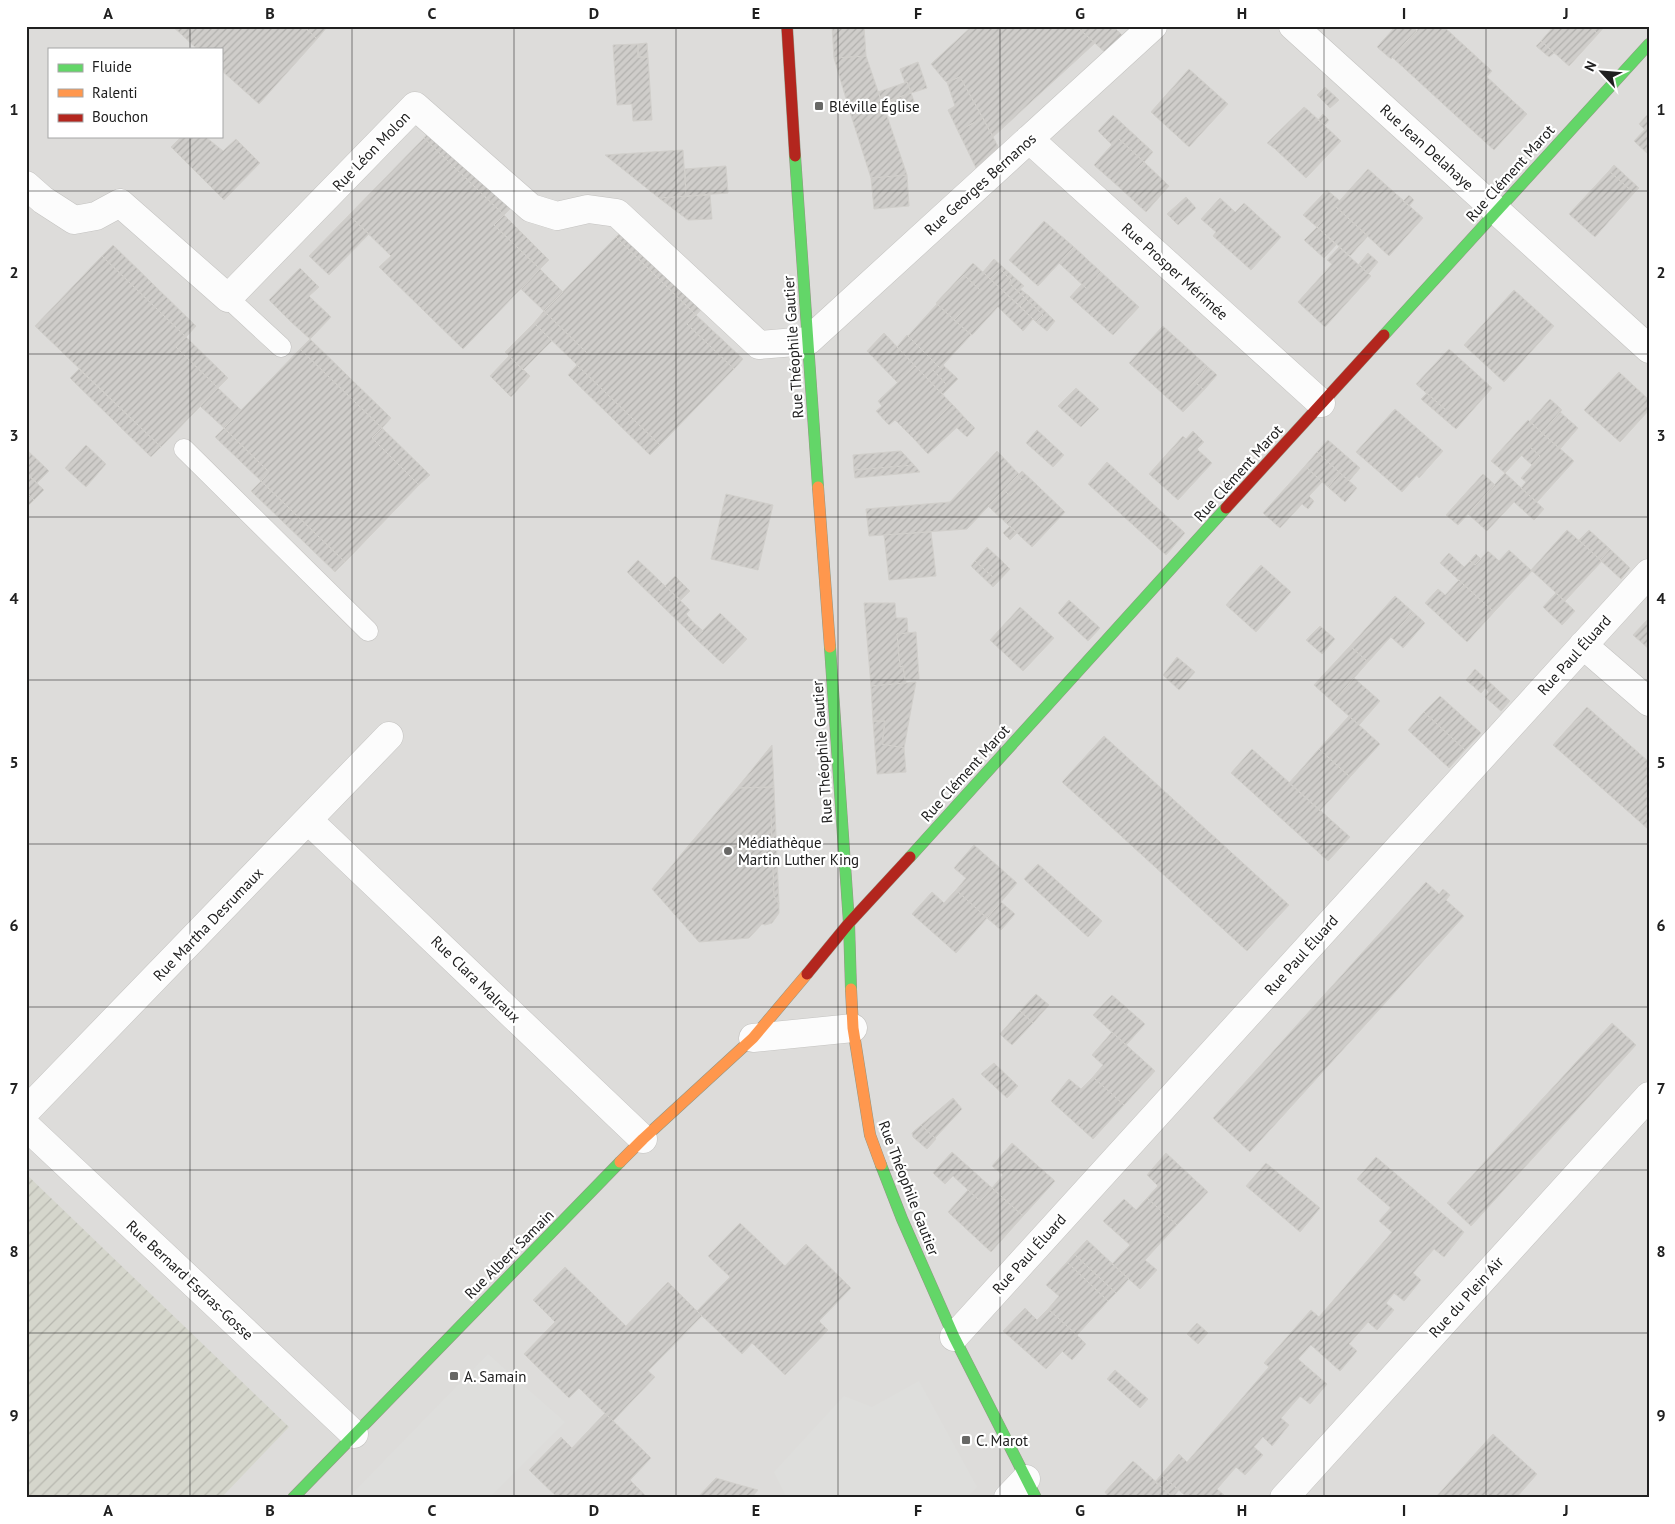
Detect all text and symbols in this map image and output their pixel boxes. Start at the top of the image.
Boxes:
text: A [103,3,113,23]
text: B [265,3,275,23]
text: C [428,3,437,23]
text: D [589,3,599,23]
text: E [752,3,760,23]
text: F [914,3,922,23]
text: G [1075,3,1085,23]
text: H [1237,3,1247,23]
text: I [1402,3,1406,23]
text: J [1562,3,1569,23]
legend [48,48,222,138]
north arrow [1578,48,1628,98]
text: Fluide [92,57,132,76]
text: N [1580,58,1600,74]
text: Ralenti [92,83,138,102]
place label: Bléville Église [829,97,920,116]
text: 1 [9,99,19,119]
text: 1 [1656,99,1666,119]
marker: Bléville Église [813,100,825,112]
street label: Rue Jean Delahaye [1376,100,1478,194]
text: Bouchon [92,107,148,126]
street label: Rue Léon Molon [328,107,414,195]
street label: Rue Clément Marot [1462,121,1558,225]
street label: Rue Georges Bernanos [920,129,1040,239]
street label: Rue Prosper Mérimée [1118,218,1232,324]
text: 2 [9,262,19,282]
text: 2 [1656,262,1666,282]
street label: Rue Théophile Gautier [779,275,807,419]
street label: Rue Clément Marot [1190,421,1286,525]
text: 3 [9,425,19,445]
text: 3 [1656,425,1666,445]
text: 4 [9,588,19,608]
text: 4 [1656,588,1666,608]
street label: Rue Paul Éluard [1533,611,1615,699]
street label: Rue Théophile Gautier [808,680,836,824]
street label: Rue Clément Marot [917,721,1013,825]
text: 5 [9,752,19,772]
text: 5 [1656,752,1666,772]
place label: Médiathèque Martin Luther King [738,833,859,869]
marker: Médiathèque Martin Luther King [722,845,734,857]
street label: Rue Martha Desrumaux [149,863,267,985]
street label: Rue Paul Éluard [1260,911,1342,999]
text: 6 [9,915,19,935]
text: 6 [1656,915,1666,935]
street label: Rue Clara Malraux [427,931,525,1027]
text: 7 [9,1078,19,1098]
text: 7 [1656,1078,1666,1098]
street label: Rue Théophile Gautier [875,1118,943,1258]
street label: Rue Albert Samain [460,1205,558,1303]
street label: Rue Paul Éluard [988,1210,1070,1298]
street label: Rue Bernard Esdras-Gosse [122,1216,258,1344]
text: 8 [9,1241,19,1261]
text: 8 [1656,1241,1666,1261]
street label: Rue du Plein Air [1425,1252,1507,1342]
place label: A. Samain [464,1367,526,1386]
marker: A. Samain [448,1370,460,1382]
text: 9 [9,1405,19,1425]
text: 9 [1656,1405,1666,1425]
place label: C. Marot [976,1431,1028,1450]
marker: C. Marot [960,1434,972,1446]
text: A [103,1500,113,1520]
text: B [265,1500,275,1520]
text: C [428,1500,437,1520]
text: D [589,1500,599,1520]
text: E [752,1500,760,1520]
text: F [914,1500,922,1520]
text: G [1075,1500,1085,1520]
text: H [1237,1500,1247,1520]
text: I [1402,1500,1406,1520]
text: J [1562,1500,1569,1520]

